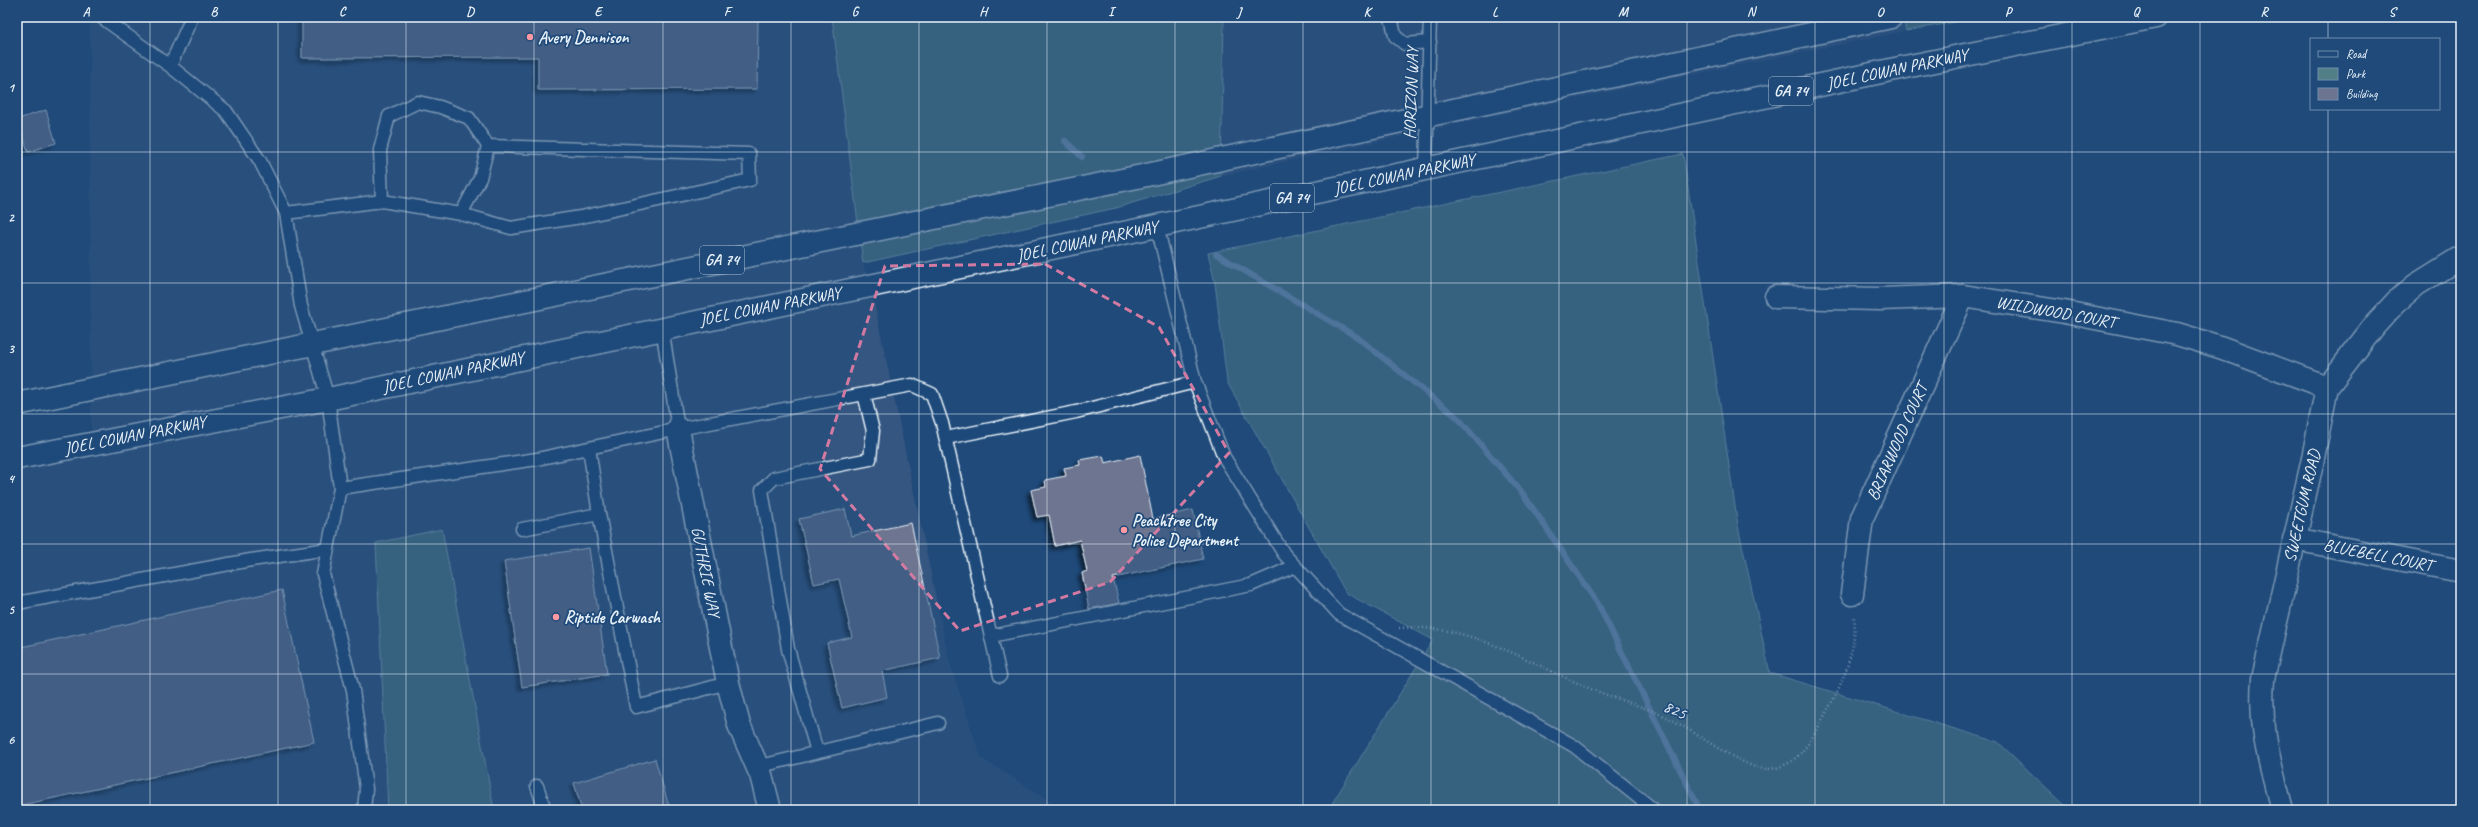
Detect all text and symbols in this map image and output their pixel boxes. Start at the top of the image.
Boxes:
text: A [83,4,91,20]
text: B [211,4,219,20]
text: C [339,4,347,20]
text: D [466,4,475,20]
text: E [595,4,604,20]
text: F [724,4,733,20]
text: G [852,4,860,20]
text: H [979,4,989,20]
text: I [1108,4,1117,20]
text: J [1236,4,1243,20]
text: K [1364,4,1374,20]
text: L [1492,4,1499,20]
text: M [1618,4,1629,20]
text: N [1747,4,1758,20]
text: O [1877,4,1886,20]
text: P [2005,4,2014,20]
text: Q [2133,4,2141,20]
text: R [2260,4,2269,20]
text: S [2389,4,2399,20]
place label: Avery Dennison [538,27,630,48]
marker: Avery Dennison [525,32,535,42]
legend [2310,38,2440,110]
street label: JOEL COWAN PARKWAY [1823,43,1973,94]
street label: HORIZON WAY [1399,44,1423,140]
text: Road [2346,46,2368,62]
text: Park [2346,66,2367,82]
road number: GA 74 [1769,77,1813,105]
text: 1 [8,80,16,96]
text: Building [2346,86,2378,102]
street label: JOEL COWAN PARKWAY [1330,148,1480,199]
road number: GA 74 [1270,184,1314,212]
text: 2 [8,210,15,226]
street label: JOEL COWAN PARKWAY [1013,215,1163,266]
road number: GA 74 [700,246,744,274]
street label: JOEL COWAN PARKWAY [696,281,846,330]
street label: WILDWOOD COURT [1995,291,2121,334]
text: 3 [8,341,15,357]
street label: JOEL COWAN PARKWAY [379,346,529,397]
street label: BRIARWOOD COURT [1862,377,1934,504]
street label: JOEL COWAN PARKWAY [61,410,211,459]
street label: SWEETGUM ROAD [2279,446,2326,564]
text: 4 [8,471,16,487]
place label: Peachtree City Police Department [1132,510,1240,551]
street label: GUTHRIE WAY [687,525,726,621]
marker: Peachtree City Police Department [1119,525,1129,535]
street label: BLUEBELL COURT [2322,534,2438,577]
text: 5 [8,602,15,618]
place label: Riptide Carwash [564,607,661,628]
marker: Riptide Carwash [551,612,561,622]
street label: 825 [1660,696,1691,725]
text: 6 [8,732,15,748]

